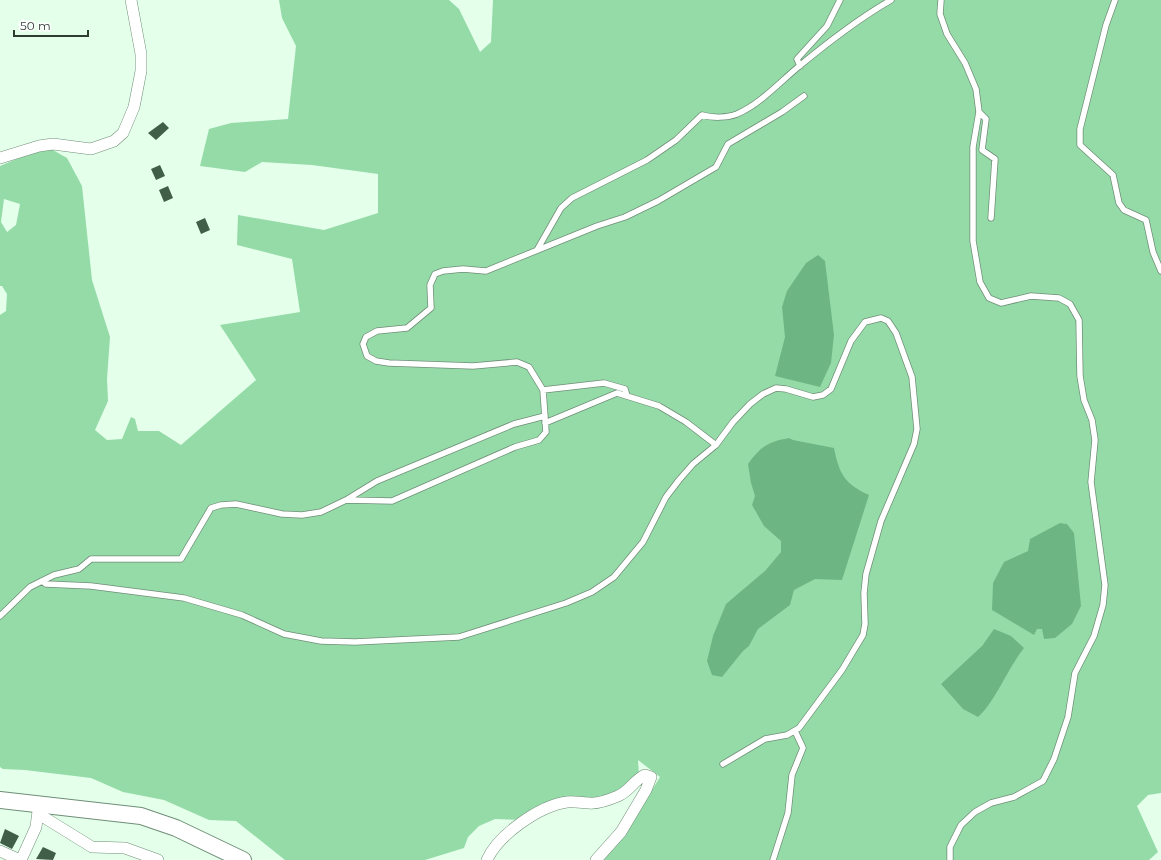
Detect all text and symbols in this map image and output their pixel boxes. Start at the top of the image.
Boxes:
scale bar [14,12,88,38]
text: 50 m [20,18,51,33]

